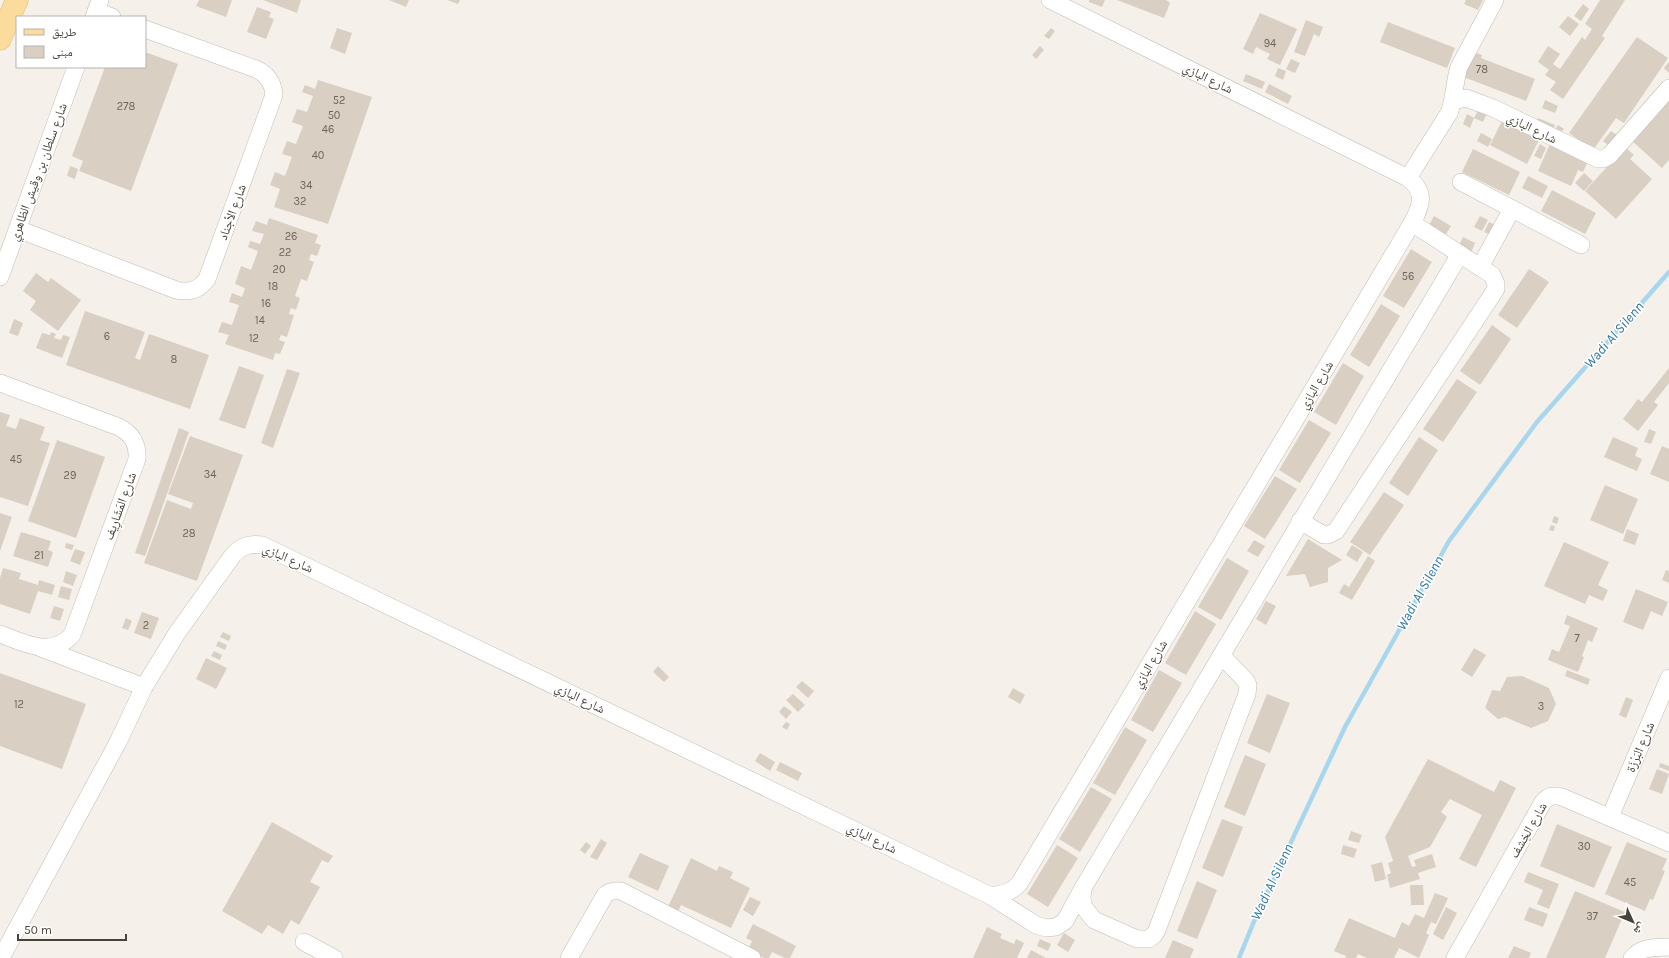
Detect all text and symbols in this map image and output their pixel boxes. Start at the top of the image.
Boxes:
legend [16,16,146,68]
text: طريق [52,25,77,39]
house number: 94 [1264,37,1276,50]
text: مبنى [52,45,73,59]
street label: شارع البازي [1179,59,1235,100]
house number: 78 [1476,63,1488,76]
house number: 52 [333,94,345,107]
house number: 278 [117,100,135,113]
street label: شارع سلطان بن وقيش الظاهري [6,101,73,244]
house number: 50 [328,109,340,122]
street label: شارع البازي [1503,109,1559,150]
house number: 46 [322,123,334,136]
house number: 40 [312,149,324,162]
house number: 34 [300,179,312,192]
street label: شارع الأجناد [215,182,251,243]
house number: 32 [294,195,306,208]
house number: 26 [285,230,297,243]
house number: 22 [279,246,291,259]
house number: 20 [273,263,285,276]
house number: 56 [1402,270,1414,283]
house number: 18 [268,280,278,293]
house number: 16 [261,297,271,310]
water label: Wadi Al Silenn [1581,298,1647,372]
house number: 14 [255,314,265,327]
house number: 6 [104,330,110,343]
house number: 12 [249,332,259,345]
house number: 8 [171,353,178,366]
street label: شارع البازي [1296,358,1339,414]
house number: 45 [10,453,22,466]
house number: 34 [204,468,216,481]
house number: 29 [64,469,76,482]
street label: شارع المَشَارِيف [101,470,142,543]
house number: 28 [182,527,196,540]
street label: شارع البازي [259,540,316,579]
house number: 21 [34,549,44,562]
water label: Wadi Al Silenn [1393,553,1447,633]
house number: 2 [143,619,149,632]
house number: 7 [1574,632,1580,645]
street label: شارع البازي [1130,637,1173,693]
street label: شارع البازي [551,679,607,720]
house number: 12 [14,698,24,711]
house number: 3 [1538,700,1544,713]
street label: شارع البَرْزَة [1623,720,1659,775]
street label: شارع الخِشف [1506,800,1552,861]
street label: شارع البازي [843,819,899,860]
house number: 30 [1577,840,1591,853]
water label: Wadi Al Silenn [1247,841,1297,923]
house number: 45 [1624,876,1636,889]
north arrow [1613,902,1653,942]
house number: 37 [1586,910,1598,923]
scale bar [18,916,126,942]
text: ش [1630,919,1649,938]
text: 50 m [24,923,52,937]

